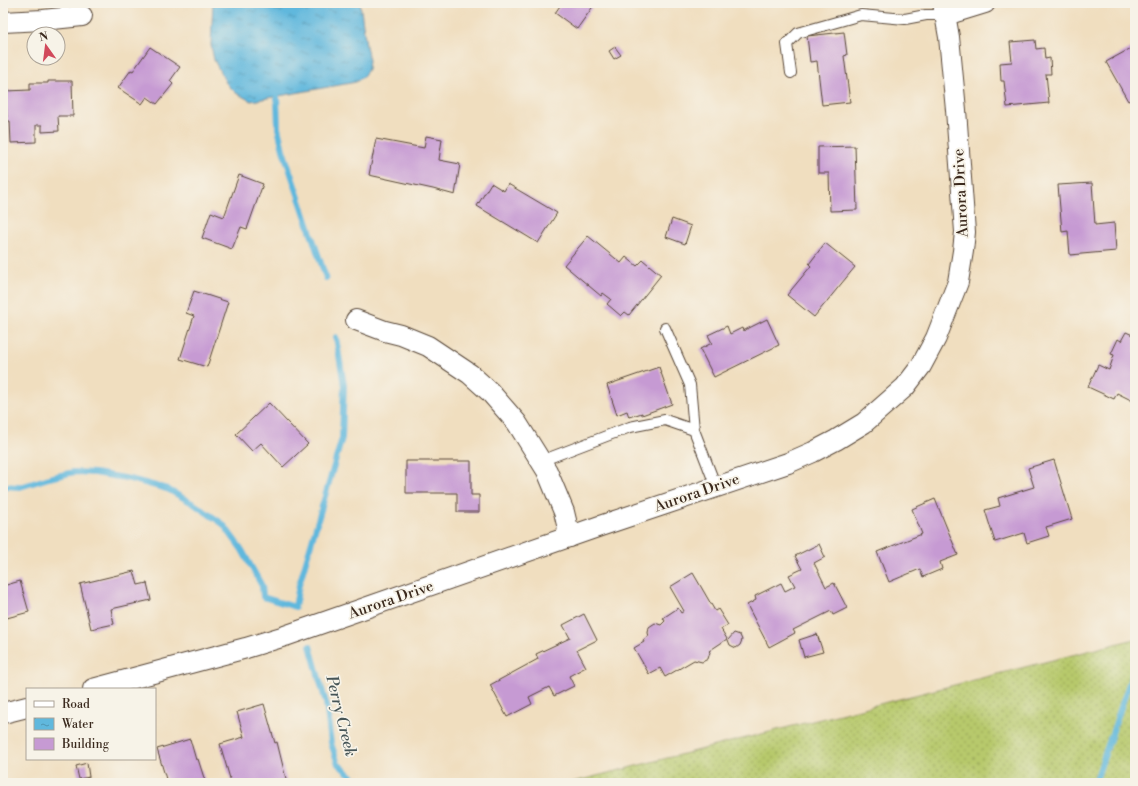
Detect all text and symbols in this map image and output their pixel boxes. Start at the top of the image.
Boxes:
north arrow [26,26,66,66]
text: N [38,29,50,45]
street label: Aurora Drive [949,148,973,239]
street label: Aurora Drive [651,470,742,517]
street label: Aurora Drive [345,577,436,624]
water label: Perry Creek [321,672,361,759]
legend [26,688,156,760]
text: Road [62,697,90,712]
text: Water [61,717,94,732]
text: Building [61,737,110,752]

